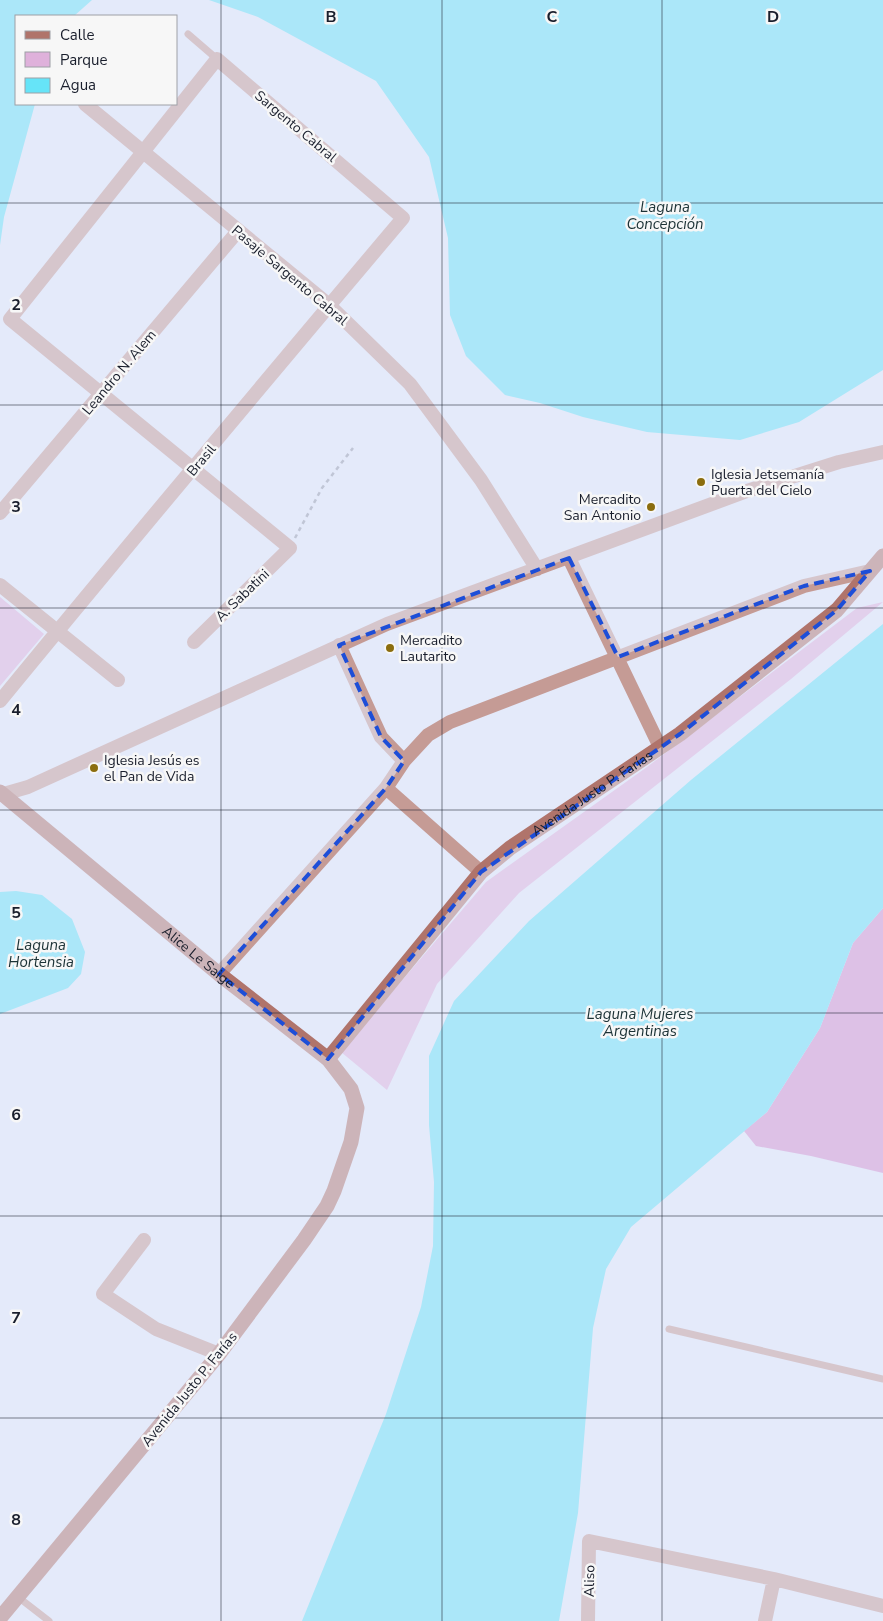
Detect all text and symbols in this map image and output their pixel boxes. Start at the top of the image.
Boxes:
text: B [325,6,337,28]
text: C [547,6,558,28]
text: D [767,6,779,28]
legend [15,15,178,105]
text: Calle [60,25,95,45]
text: Parque [60,50,108,70]
text: Agua [60,75,96,95]
street label: Sargento Cabral [250,86,342,167]
water label: Laguna Concepción [626,197,704,234]
street label: Pasaje Sargento Cabral [227,221,353,330]
text: 2 [11,294,21,316]
street label: Leandro N. Alem [78,326,161,419]
street label: Brasil [183,440,221,480]
place label: Iglesia Jetsemanía Puerta del Cielo [711,465,824,500]
marker: Iglesia Jetsemanía Puerta del Cielo [695,476,707,488]
place label: Mercadito San Antonio [564,490,641,525]
text: 3 [11,496,21,518]
marker: Mercadito San Antonio [645,501,657,513]
street label: A. Sabatini [211,565,273,626]
place label: Mercadito Lautarito [400,631,462,666]
marker: Mercadito Lautarito [384,642,396,654]
text: 4 [11,699,21,721]
street label: Avenida Justo P. Farías [528,746,657,841]
place label: Iglesia Jesús es el Pan de Vida [104,751,200,786]
marker: Iglesia Jesús es el Pan de Vida [88,762,100,774]
text: 5 [11,902,21,924]
street label: Alice Le Saige [158,922,238,993]
water label: Laguna Hortensia [8,935,74,972]
water label: Laguna Mujeres Argentinas [587,1004,693,1041]
text: 6 [11,1104,21,1126]
text: 7 [11,1307,21,1329]
street label: Avenida Justo P. Farías [137,1328,242,1451]
text: 8 [11,1509,21,1531]
street label: Aliso [580,1565,599,1597]

